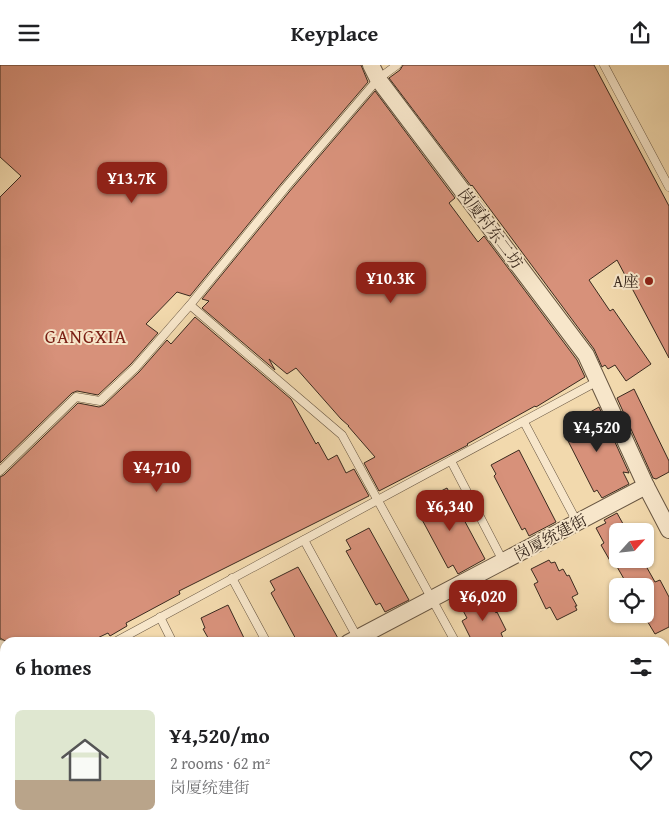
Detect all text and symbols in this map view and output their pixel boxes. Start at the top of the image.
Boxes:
text: Keyplace [291,17,378,49]
icon: menu [15,19,43,47]
icon: share [626,19,654,47]
pin: ¥13.7K [91,161,173,204]
text: ¥13.7K [108,166,156,190]
street label: 岗厦村东二坊 [453,182,529,274]
pin: ¥10.3K [350,261,432,304]
text: ¥10.3K [367,266,415,290]
place label: A座 [613,269,639,293]
marker: A座 [643,275,655,287]
district label: GANGXIA [45,322,127,350]
pin: ¥4,520 [556,411,638,453]
text: ¥4,520 [574,415,620,439]
pin: ¥4,710 [116,451,198,493]
text: ¥4,710 [134,455,180,479]
pin: ¥6,340 [409,489,491,532]
text: ¥6,340 [427,494,473,518]
street label: 岗厦统建街 [509,508,591,566]
north arrow [609,523,654,567]
map controls [609,523,654,623]
button: locate [609,578,654,623]
pin: ¥6,020 [442,579,524,622]
text: ¥6,020 [460,584,506,608]
text: 6 homes [15,652,91,683]
icon: filters [627,653,655,681]
text: ¥4,520/mo [170,720,270,751]
icon: home [55,730,115,790]
icon: heart [627,746,655,774]
text: 2 rooms · 62 m² [170,751,270,775]
text: 岗厦统建街 [170,775,250,799]

